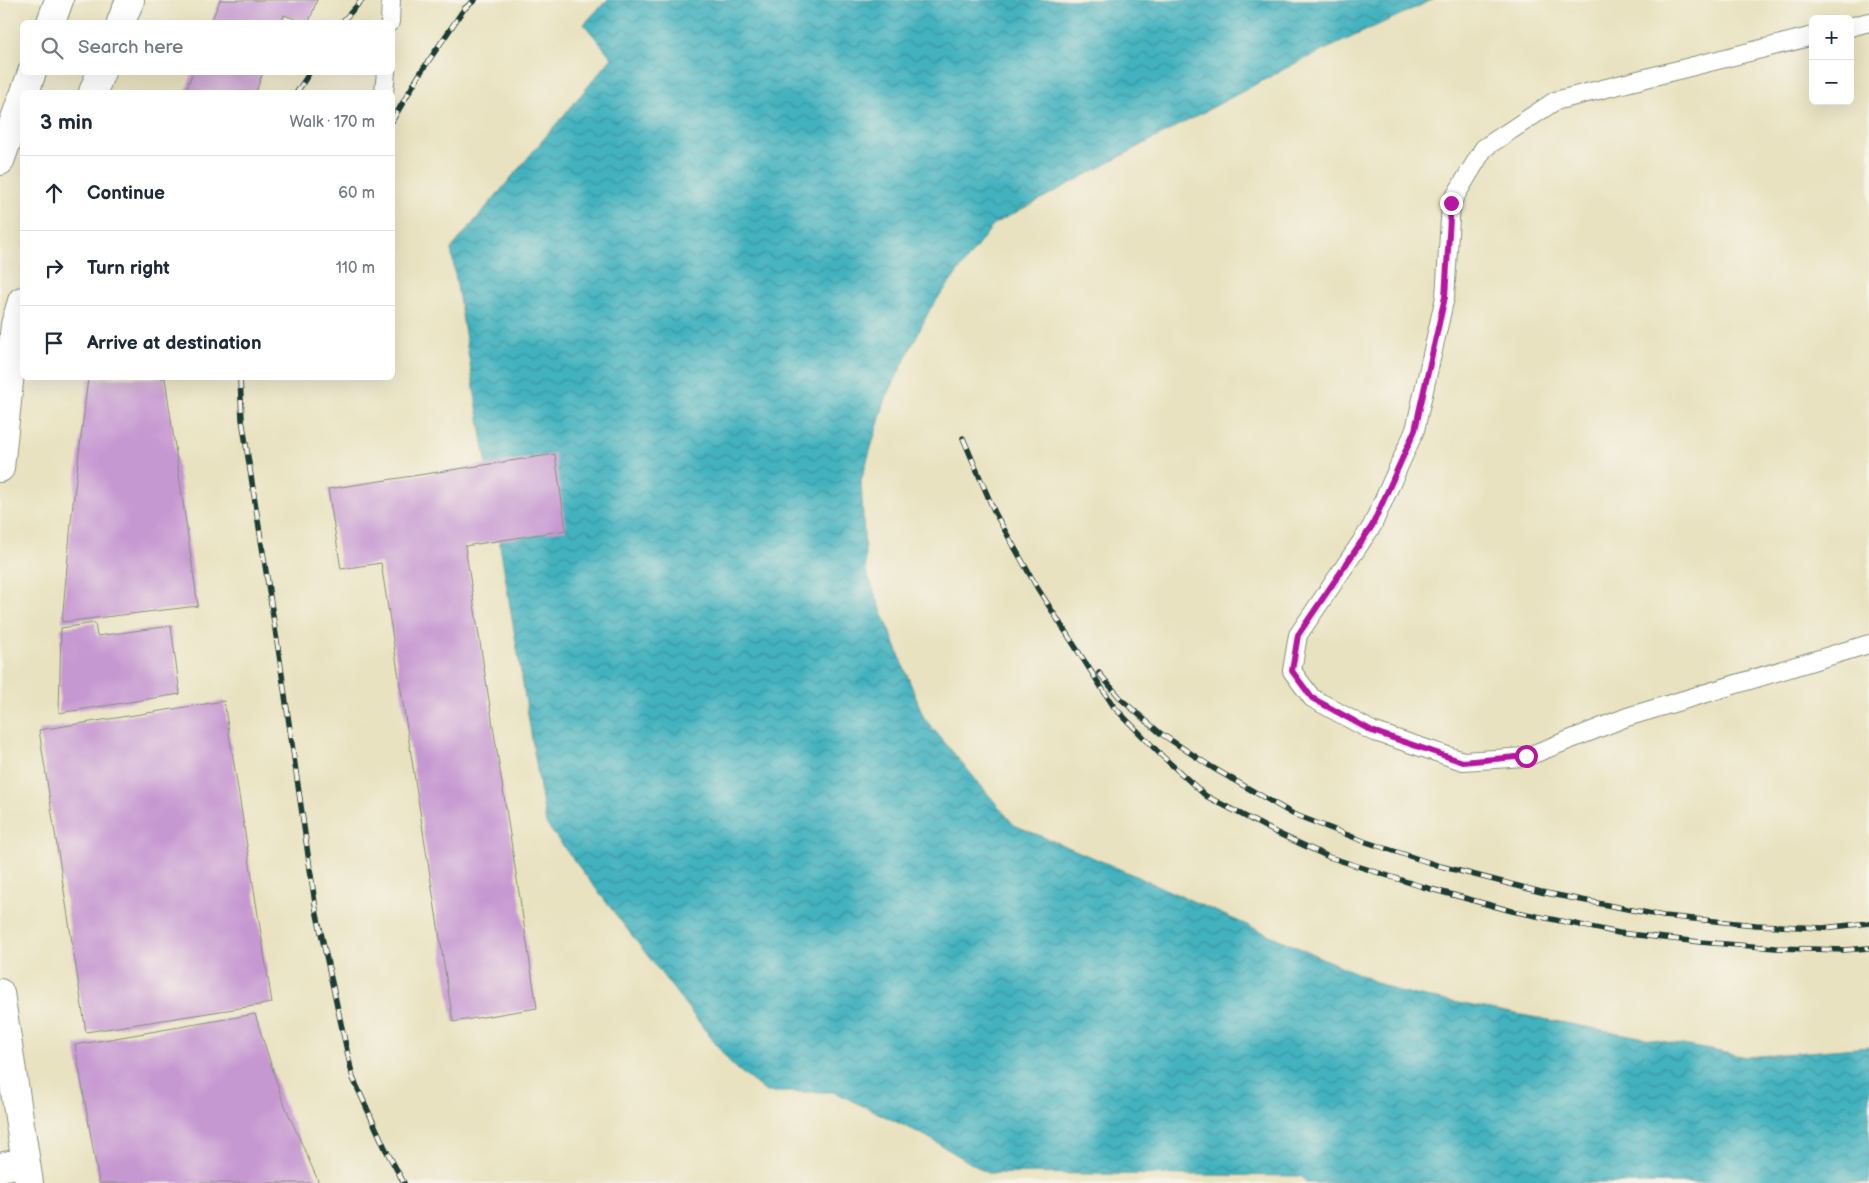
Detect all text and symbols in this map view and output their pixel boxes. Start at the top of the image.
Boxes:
map controls [1809,15,1854,105]
button: + [1809,15,1854,60]
search box [20,20,395,75]
icon: search [38,34,66,62]
text: Search here [78,36,183,59]
button: − [1809,60,1854,105]
text: 3 min [40,110,93,135]
text: Walk · 170 m [289,113,375,132]
icon: ahead [40,179,68,207]
text: Continue [87,182,165,205]
text: 60 m [338,184,375,203]
route end [1440,192,1463,215]
icon: right [40,254,68,282]
text: Turn right [87,257,170,280]
text: 110 m [336,259,375,278]
icon: arrive [40,329,68,357]
text: Arrive at destination [87,332,262,355]
route start [1515,745,1538,768]

